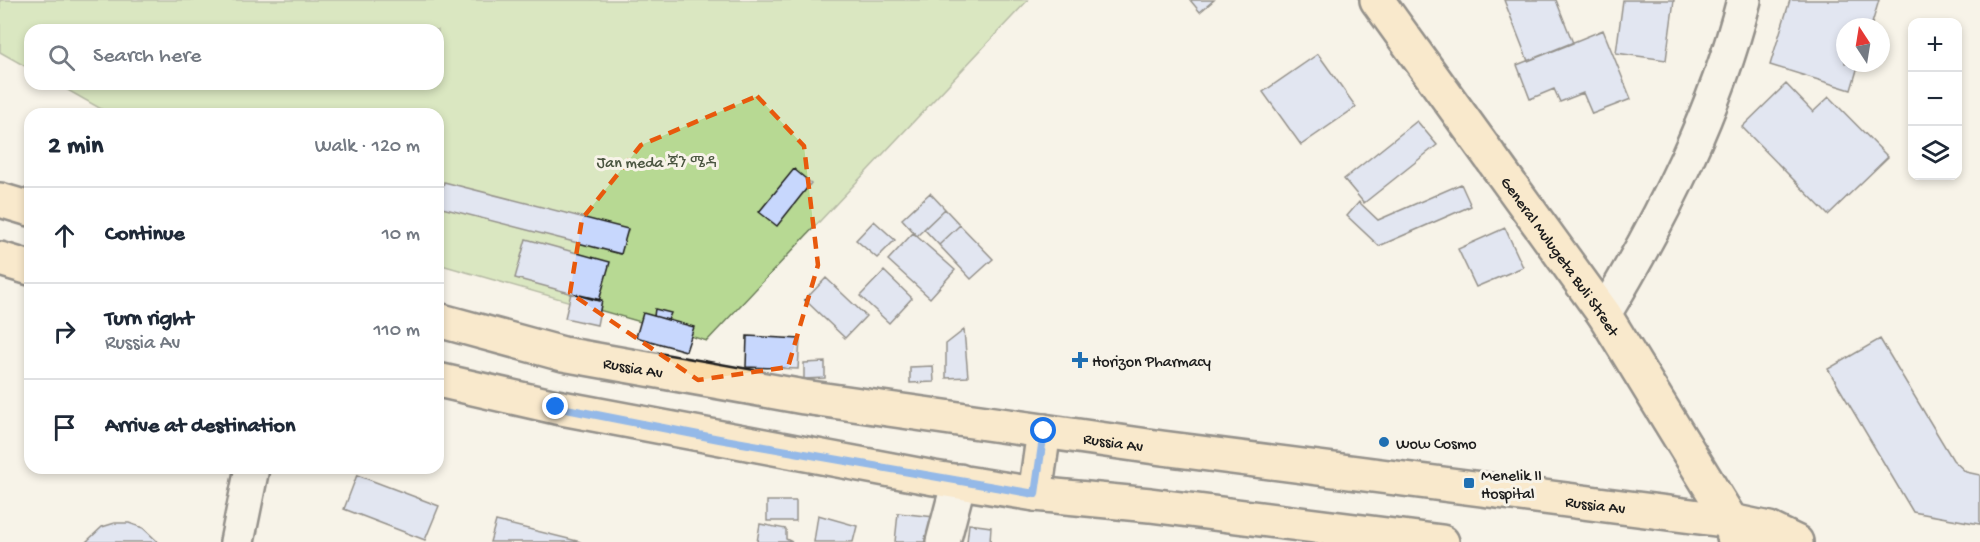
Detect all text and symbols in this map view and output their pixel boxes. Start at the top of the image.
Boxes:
north arrow [1836,18,1890,72]
map controls [1908,18,1962,180]
button: + [1908,18,1962,72]
search box [24,24,444,90]
icon: search [45,41,78,74]
text: Search here [93,44,201,70]
button: − [1908,72,1962,126]
button: layers [1908,126,1962,180]
text: 2 min [48,132,103,163]
text: Walk · 120 m [315,136,420,159]
park label: Jan meda ጃን ሜዳ [597,154,717,174]
street label: General Mulugeta Buli Street [1495,174,1622,342]
icon: ahead [48,219,81,252]
text: Continue [105,222,185,248]
text: 10 m [382,224,420,247]
text: Turn right [105,307,193,333]
icon: right [48,315,81,348]
text: 110 m [374,320,420,343]
text: Russia Av [105,333,180,356]
marker: Horizon Pharmacy [1073,353,1087,367]
place label: Horizon Pharmacy [1092,354,1211,373]
street label: Russia Av [601,355,664,385]
route end [542,393,568,419]
icon: arrive [48,411,81,444]
text: Arrive at destination [105,414,295,440]
route start [1030,417,1056,443]
street label: Russia Av [1082,431,1144,458]
marker: Wow Cosmo [1377,435,1391,449]
place label: Wow Cosmo [1396,436,1477,455]
place label: Menelik II Hospital [1481,468,1542,505]
marker: Menelik II Hospital [1462,476,1476,490]
street label: Russia Av [1564,494,1626,520]

